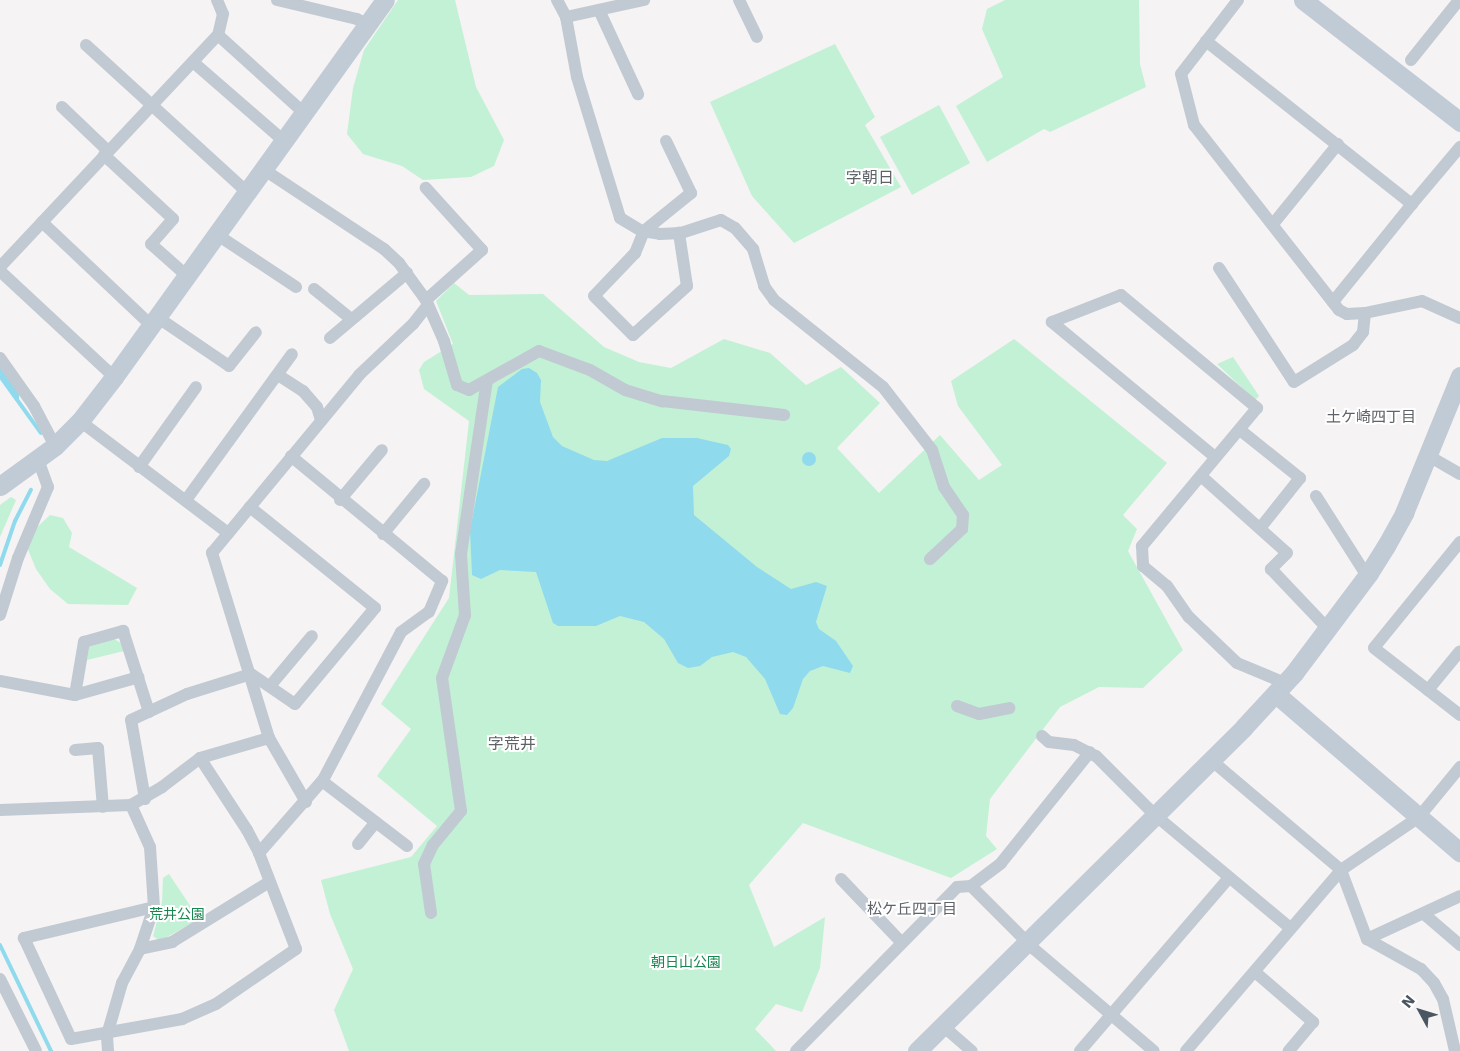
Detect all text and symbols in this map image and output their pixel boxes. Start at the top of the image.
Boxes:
district label: 字朝日 [846,168,894,188]
district label: 土ケ崎四丁目 [1326,409,1416,427]
district label: 字荒井 [488,734,536,754]
district label: 松ケ丘四丁目 [867,901,957,919]
park label: 荒井公園 [149,906,205,922]
park label: 朝日山公園 [651,954,721,970]
north arrow [1395,986,1445,1036]
text: N [1398,992,1418,1011]

